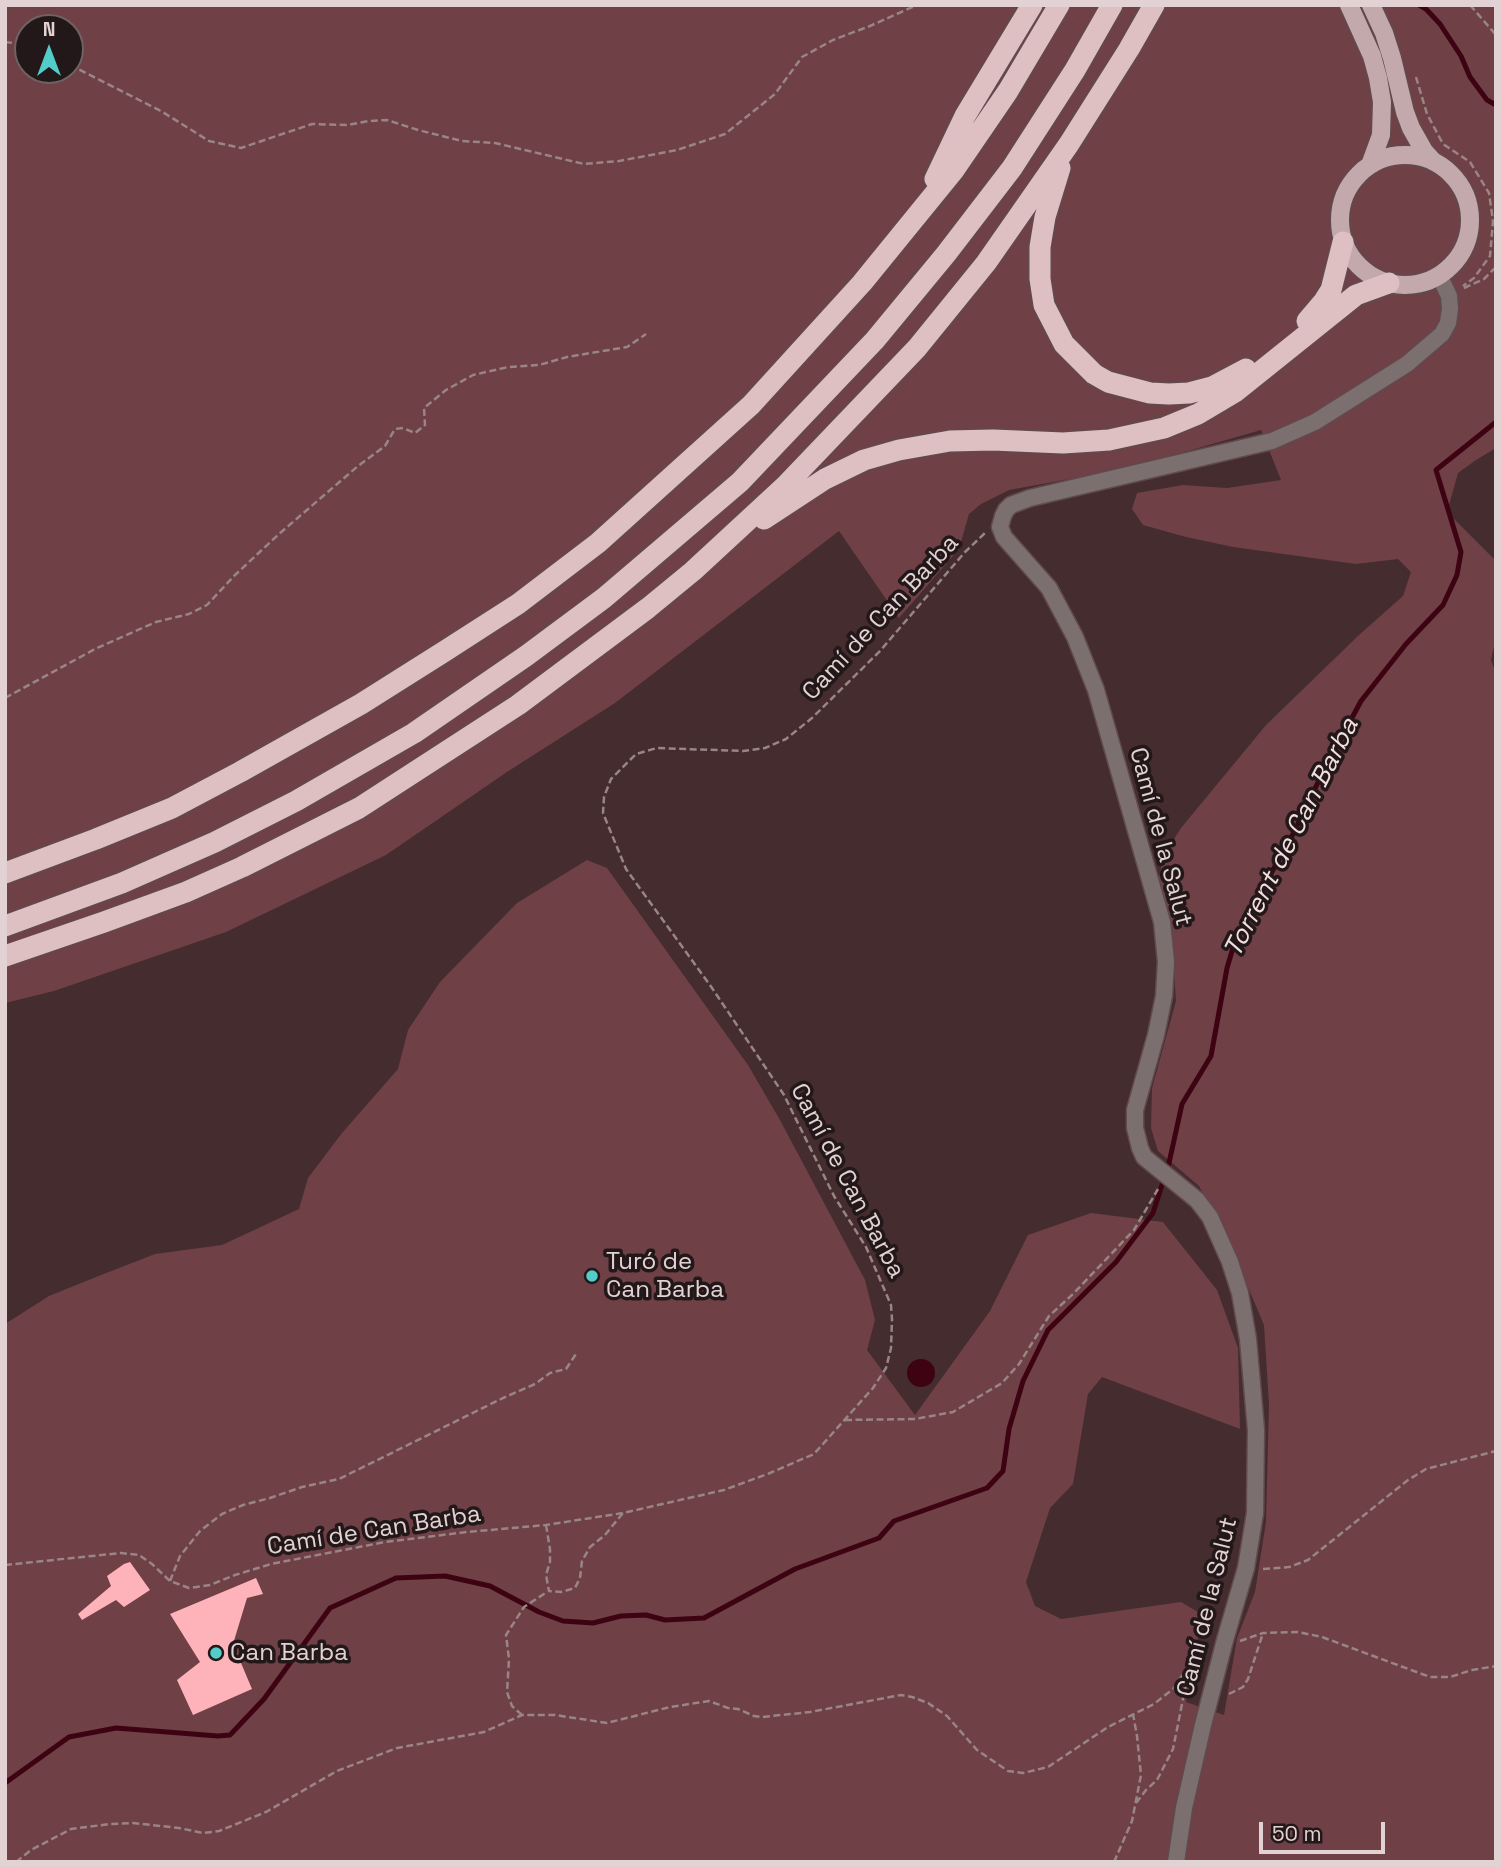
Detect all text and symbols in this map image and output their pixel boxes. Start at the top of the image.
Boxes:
north arrow [14,14,84,84]
text: N [43,17,55,42]
street label: Camí de Can Barba [797,529,965,707]
water label: Torrent de Can Barba [1218,713,1366,963]
street label: Camí de la Salut [1122,745,1198,929]
street label: Camí de Can Barba [784,1079,910,1283]
place label: Turó de Can Barba [606,1248,724,1304]
marker: Turó de Can Barba [584,1268,600,1284]
street label: Camí de Can Barba [265,1500,483,1562]
street label: Camí de la Salut [1172,1514,1244,1700]
place label: Can Barba [230,1639,348,1667]
marker: Can Barba [208,1645,224,1661]
scale bar [1263,1808,1389,1852]
text: 50 m [1272,1820,1322,1847]

